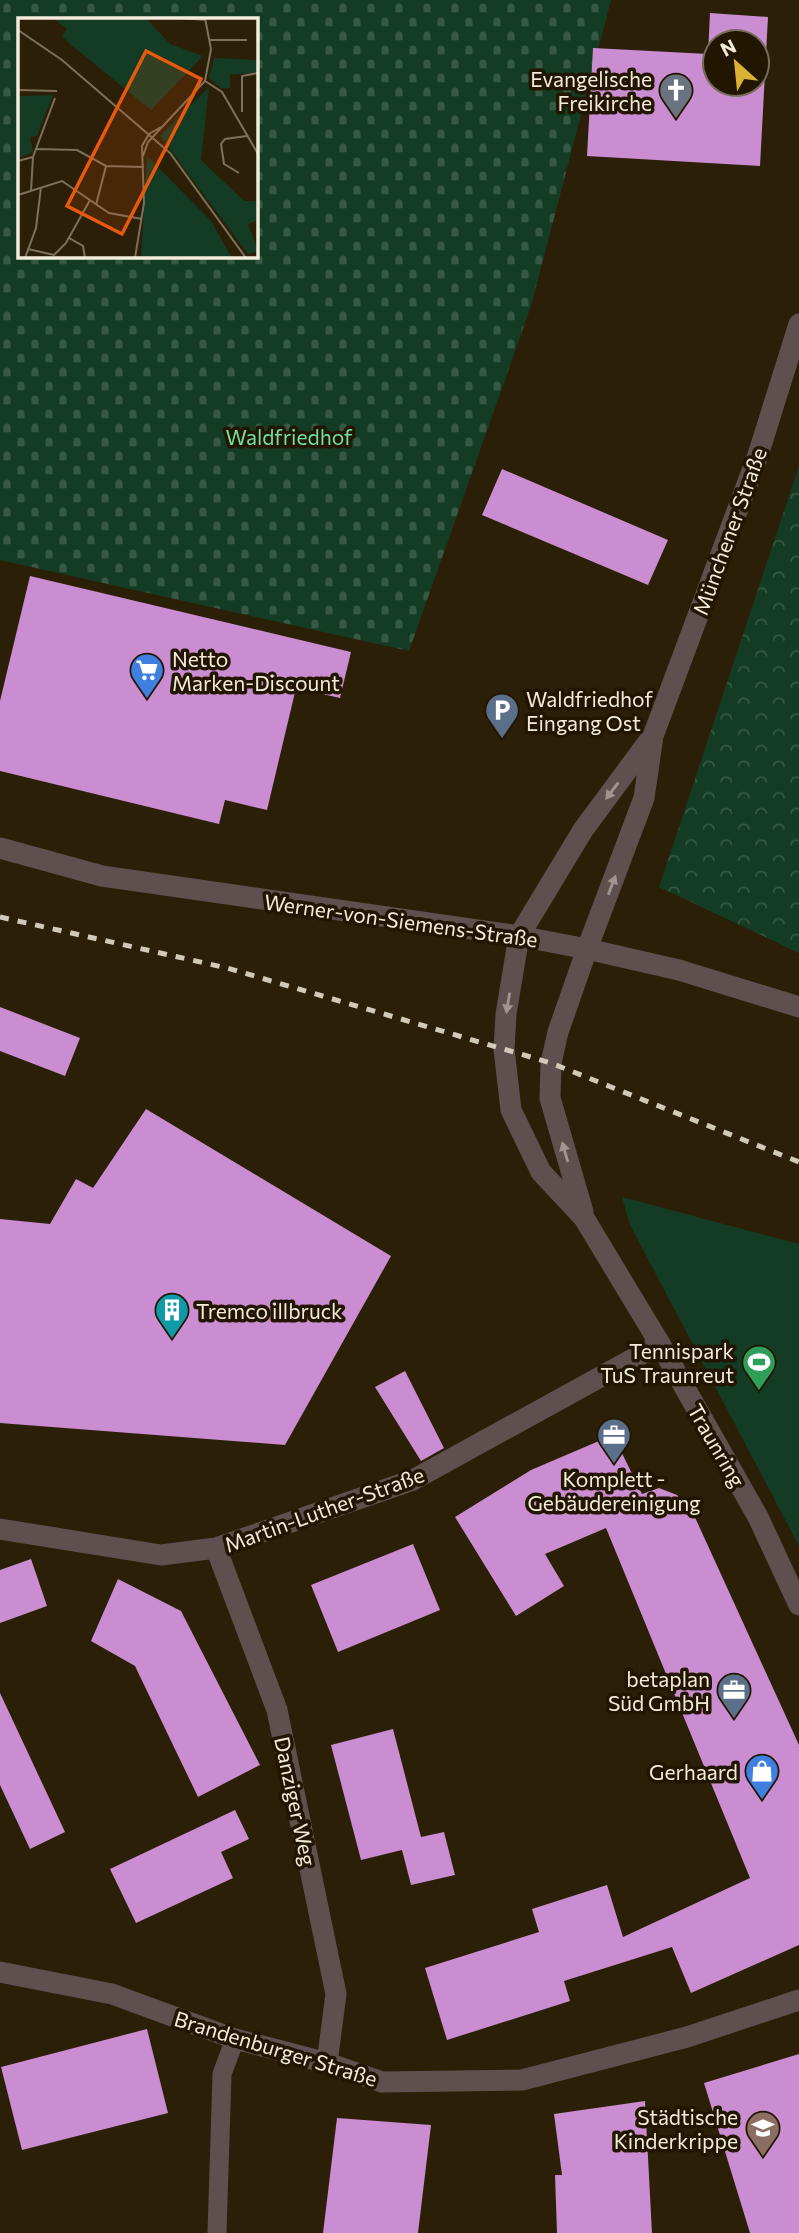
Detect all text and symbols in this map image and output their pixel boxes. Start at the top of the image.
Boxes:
inset map [18,18,257,257]
north arrow [701,28,771,98]
text: N [716,34,740,61]
place label: Evangelische Freikirche [530,66,652,115]
church icon: Evangelische Freikirche [657,71,695,120]
park label: Waldfriedhof [226,424,353,449]
street label: Münchener Straße [687,444,771,618]
place label: Netto Marken-Discount [172,646,340,695]
supermarket icon: Netto Marken-Discount [128,651,166,700]
place label: Waldfriedhof Eingang Ost [526,686,653,735]
parking icon: Waldfriedhof Eingang Ost [483,691,521,740]
one-way arrow [605,782,619,800]
one-way arrow [606,875,617,896]
street label: Werner-von-Siemens-Straße [263,888,539,952]
one-way arrow [502,993,513,1015]
one-way arrow [560,1141,570,1162]
building icon: Tremco illbruck [153,1291,191,1340]
place label: Tremco illbruck [196,1298,342,1323]
place label: Tennispark TuS Traunreut [600,1338,734,1387]
sports icon: Tennispark TuS Traunreut [740,1343,778,1392]
street label: Traunring [683,1399,751,1491]
office icon: Komplett - Gebäudereinigung [595,1416,633,1465]
street label: Martin-Luther-Straße [221,1461,427,1557]
place label: Komplett - Gebäudereinigung [527,1466,701,1515]
place label: betaplan Süd GmbH [608,1666,710,1715]
office icon: betaplan Süd GmbH [715,1671,753,1720]
street label: Danziger Weg [270,1734,322,1868]
shop icon: Gerhaard [743,1752,781,1801]
place label: Gerhaard [649,1759,738,1784]
street label: Brandenburger Straße [172,2005,380,2091]
place label: Städtische Kinderkrippe [614,2104,738,2153]
school or university icon: Städtische Kinderkrippe [744,2109,782,2158]

